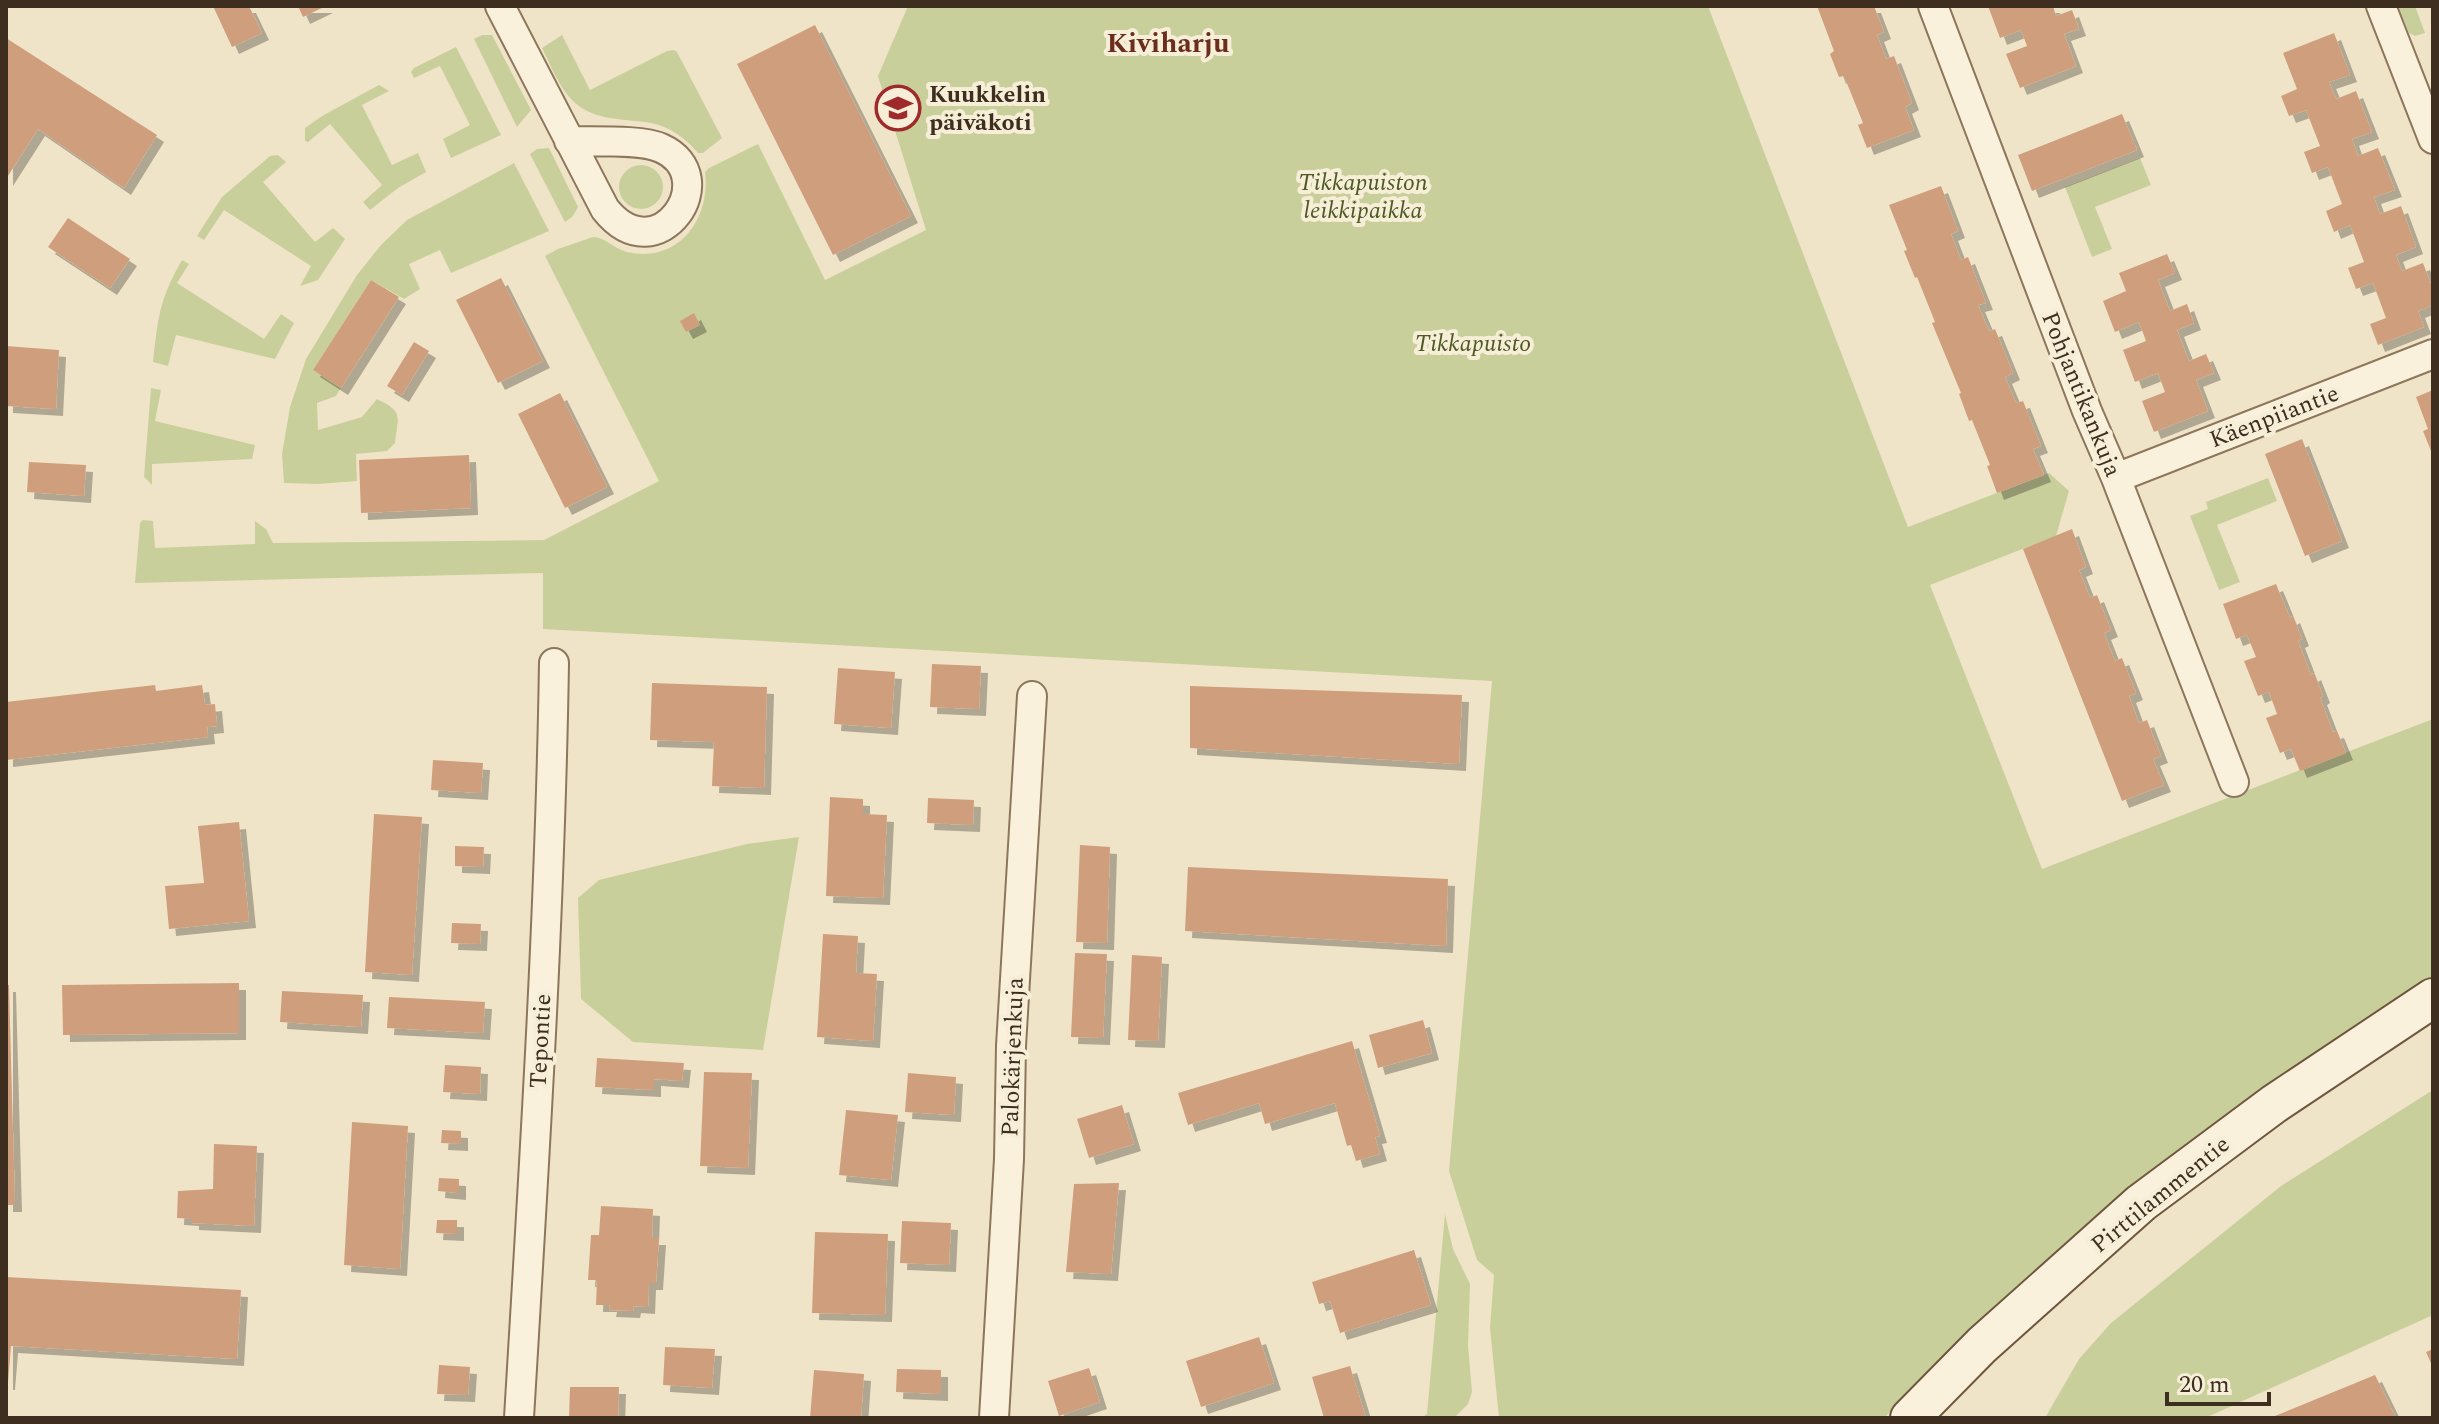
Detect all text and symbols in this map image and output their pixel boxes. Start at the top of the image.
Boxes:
district label: Kiviharju [1106,22,1230,65]
place label: Kuukkelin päiväkoti [929,77,1046,141]
school or university icon: Kuukkelin päiväkoti [874,84,922,132]
park label: Tikkapuiston leikkipaikka [1298,165,1428,229]
street label: Pohjantikankuja [2032,306,2131,483]
park label: Tikkapuisto [1415,326,1531,362]
street label: Käenpiiantie [2204,376,2344,458]
street label: Palokärjenkuja [992,976,1034,1138]
street label: Tepontie [521,993,561,1089]
street label: Pirttilammentie [2083,1127,2238,1262]
scale bar [2167,1356,2269,1406]
text: 20 m [2179,1367,2230,1403]

